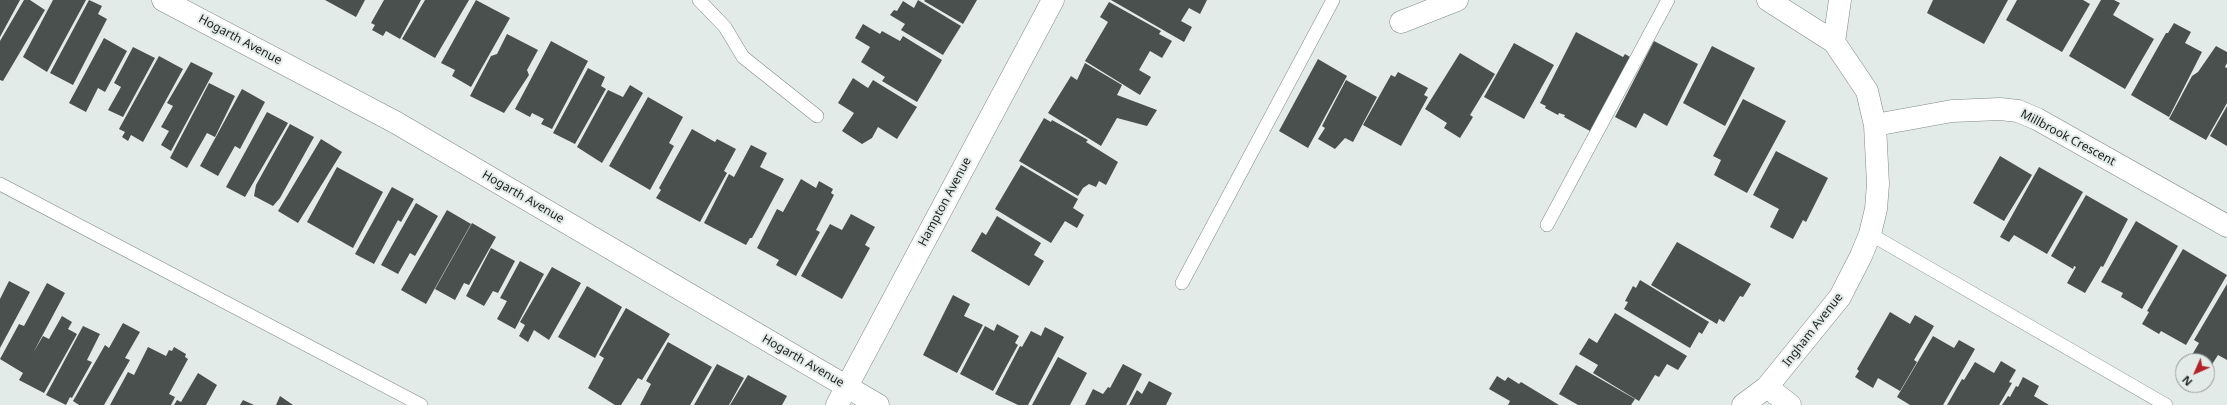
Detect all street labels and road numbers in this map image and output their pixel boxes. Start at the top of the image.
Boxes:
street label: Hogarth Avenue [196,12,284,68]
street label: Millbrook Crescent [2018,107,2118,169]
street label: Hampton Avenue [916,155,974,249]
street label: Hogarth Avenue [479,168,567,226]
street label: Ingham Avenue [1780,290,1846,370]
street label: Hogarth Avenue [759,332,847,390]

